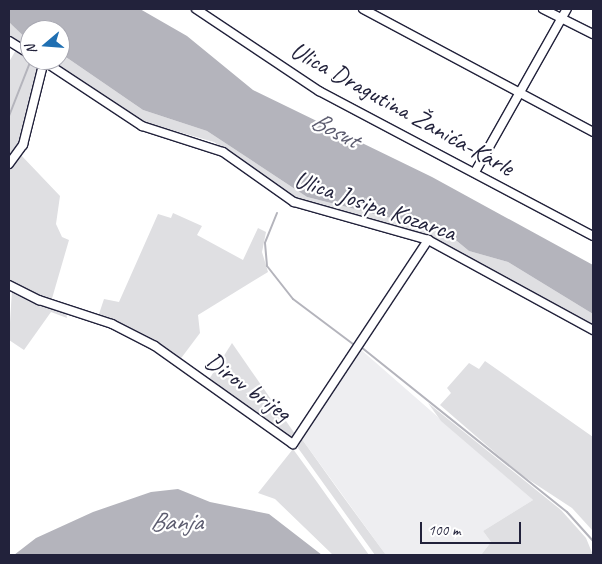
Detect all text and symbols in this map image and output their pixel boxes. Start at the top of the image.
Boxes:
north arrow [20,20,70,70]
street label: Ulica Dragutina Žanića-Karle [285,35,519,183]
text: N [22,43,41,56]
water label: Bosut [306,105,364,155]
street label: Ulica Josipa Kozarca [291,164,459,248]
street label: Dirov brijeg [199,346,297,428]
water label: Banja [150,506,202,538]
scale bar [422,512,523,544]
text: 100 m [428,521,460,540]

